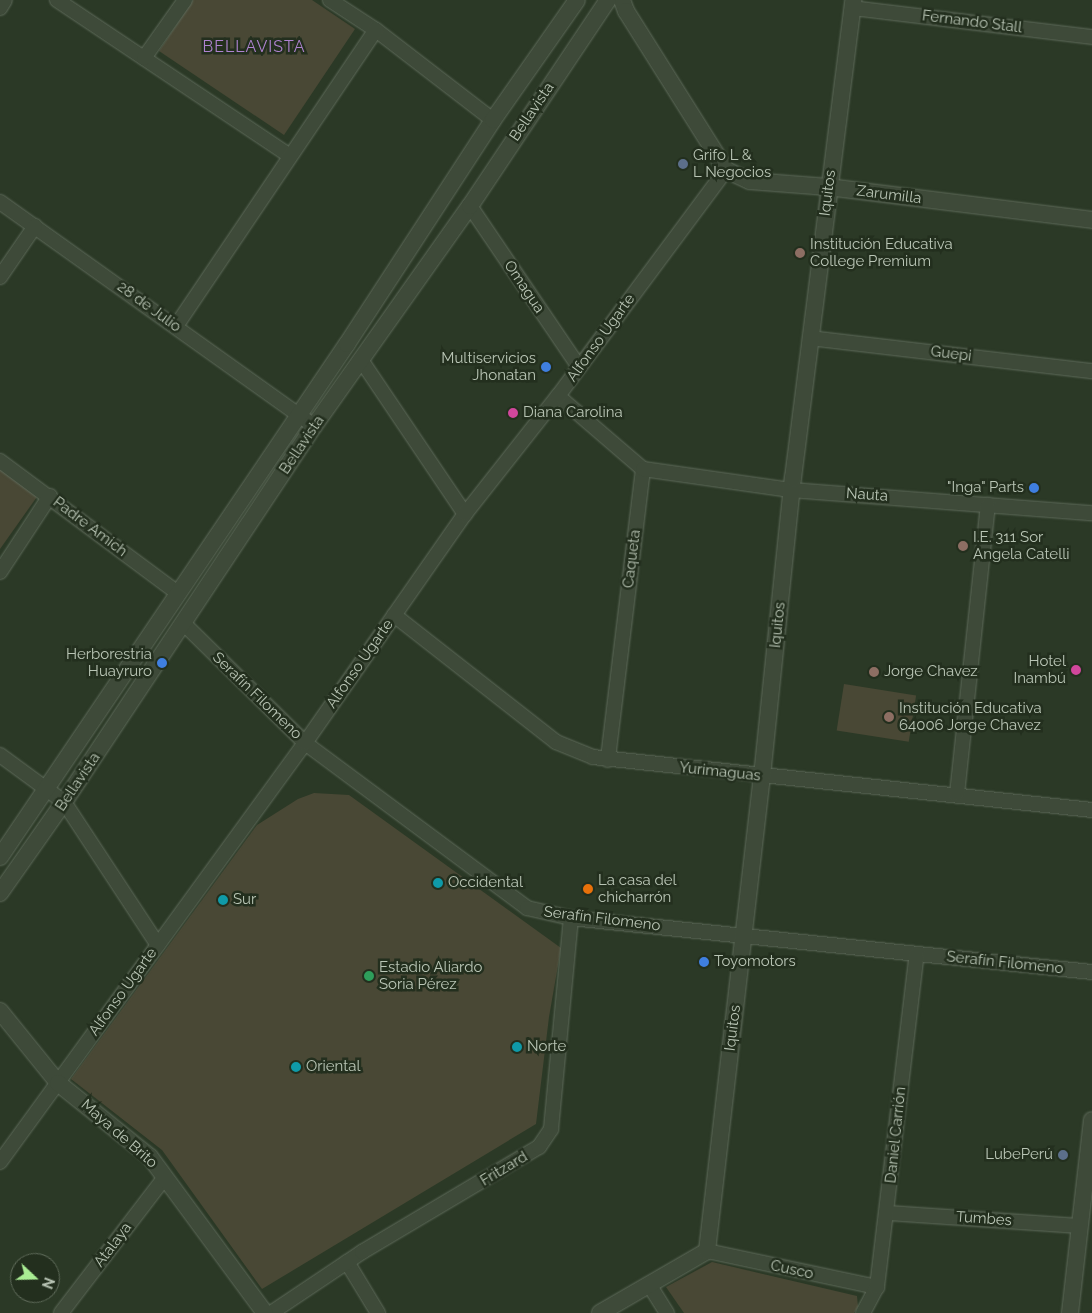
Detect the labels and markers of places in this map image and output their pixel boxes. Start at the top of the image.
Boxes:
place label: Grifo L & L Negocios [693,146,772,181]
marker: Grifo L & L Negocios [677,158,689,170]
place label: Institución Educativa College Premium [810,235,953,270]
marker: Institución Educativa College Premium [794,247,806,259]
place label: Multiservicios Jhonatan [441,349,536,384]
marker: Multiservicios Jhonatan [540,361,552,373]
place label: Diana Carolina [523,404,623,422]
marker: Diana Carolina [507,407,519,419]
place label: "Inga" Parts [947,479,1024,497]
marker: "Inga" Parts [1028,482,1040,494]
place label: I.E. 311 Sor Angela Catelli [973,528,1070,563]
marker: I.E. 311 Sor Angela Catelli [957,540,969,552]
place label: Herborestria Huayruro [66,645,152,680]
place label: Hotel Inambú [1013,652,1066,687]
marker: Herborestria Huayruro [156,657,168,669]
place label: Jorge Chavez [884,663,978,681]
marker: Hotel Inambú [1070,664,1082,676]
marker: Jorge Chavez [868,666,880,678]
place label: Institución Educativa 64006 Jorge Chavez [899,699,1042,734]
marker: Institución Educativa 64006 Jorge Chavez [883,711,895,723]
place label: La casa del chicharrón [598,871,677,906]
place label: Occidental [448,874,523,892]
marker: Occidental [432,877,444,889]
marker: La casa del chicharrón [582,883,594,895]
place label: Sur [233,891,256,909]
marker: Sur [217,894,229,906]
place label: Toyomotors [714,953,796,971]
marker: Toyomotors [698,956,710,968]
place label: Estadio Aliardo Soria Pérez [379,958,483,993]
marker: Estadio Aliardo Soria Pérez [363,970,375,982]
place label: Norte [527,1038,566,1056]
marker: Norte [511,1041,523,1053]
place label: Oriental [306,1058,361,1076]
marker: Oriental [290,1061,302,1073]
place label: LubePerú [985,1146,1053,1164]
marker: LubePerú [1057,1149,1069,1161]

